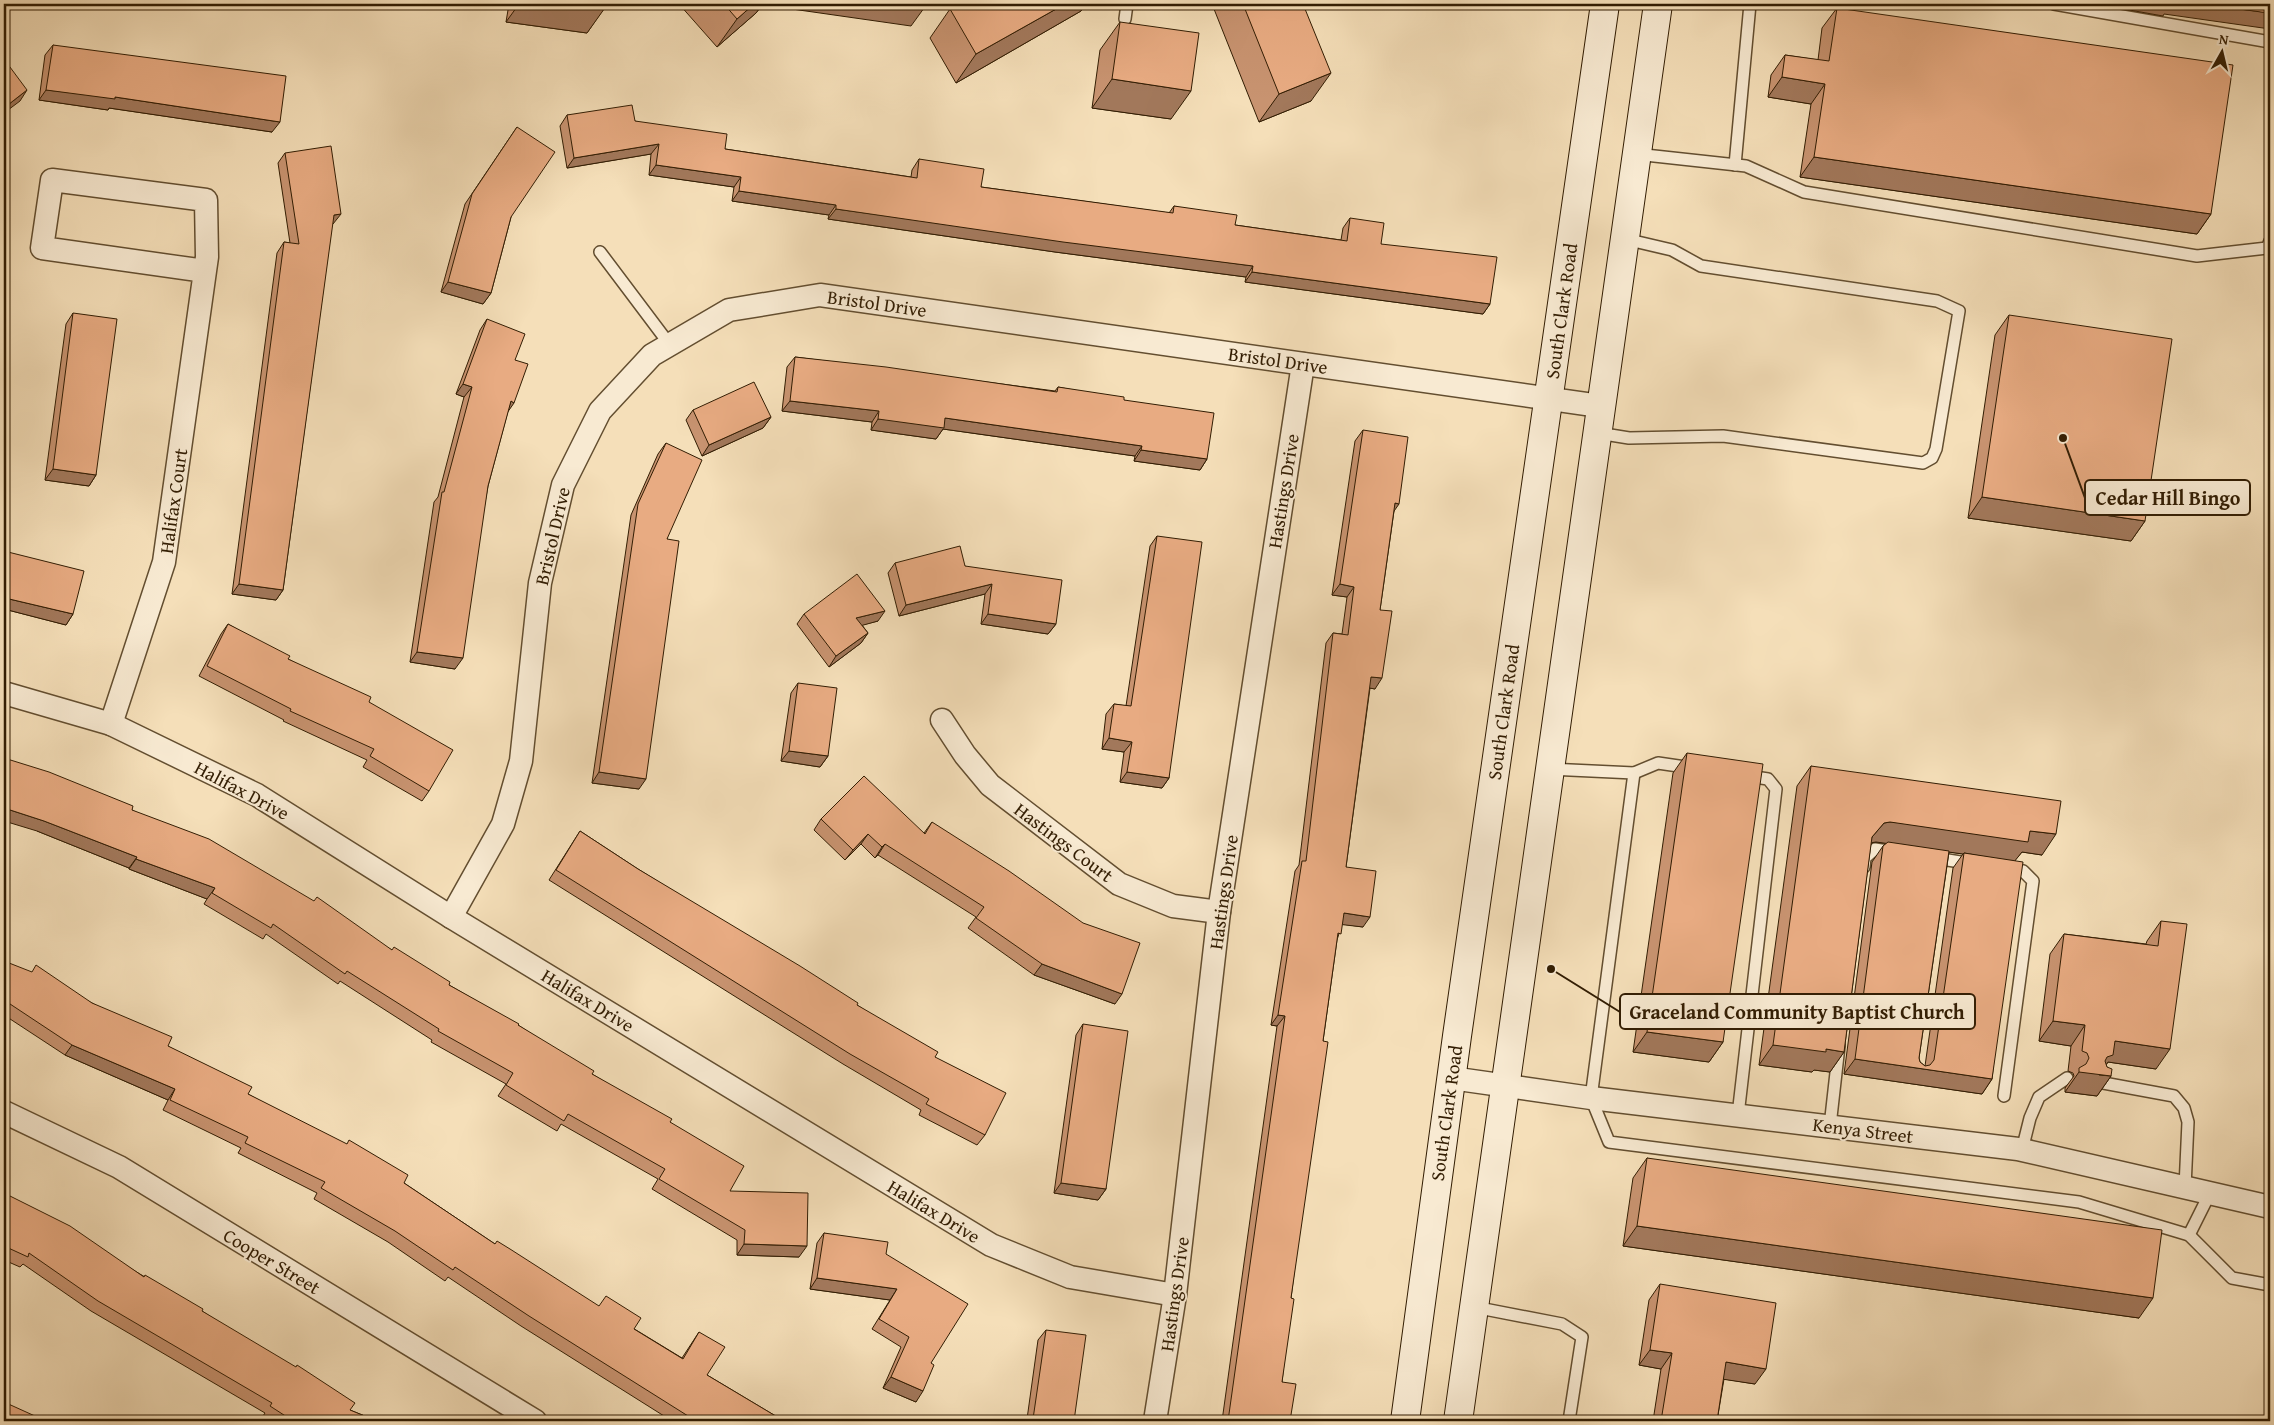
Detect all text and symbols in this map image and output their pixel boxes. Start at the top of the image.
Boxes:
north arrow [2196,28,2246,78]
text: N [2218,29,2230,50]
street label: South Clark Road [1538,240,1585,381]
street label: Bristol Drive [826,282,929,324]
street label: Bristol Drive [1227,339,1330,381]
street label: Hastings Drive [1260,432,1306,550]
street label: Halifax Court [152,446,194,555]
callout: Cedar Hill Bingo [2085,480,2250,515]
text: Cedar Hill Bingo [2096,483,2241,512]
street label: Bristol Drive [527,484,577,588]
street label: South Clark Road [1480,641,1527,782]
street label: Halifax Drive [190,753,294,827]
street label: Hastings Court [1009,795,1120,889]
street label: Hastings Drive [1201,833,1245,951]
street label: Halifax Drive [536,961,640,1039]
callout: Graceland Community Baptist Church [1620,994,1975,1029]
text: Graceland Community Baptist Church [1629,997,1965,1026]
street label: South Clark Road [1423,1042,1470,1183]
street label: Kenya Street [1811,1110,1915,1150]
street label: Halifax Drive [882,1172,986,1250]
street label: Cooper Street [218,1221,326,1301]
street label: Hastings Drive [1152,1235,1196,1353]

